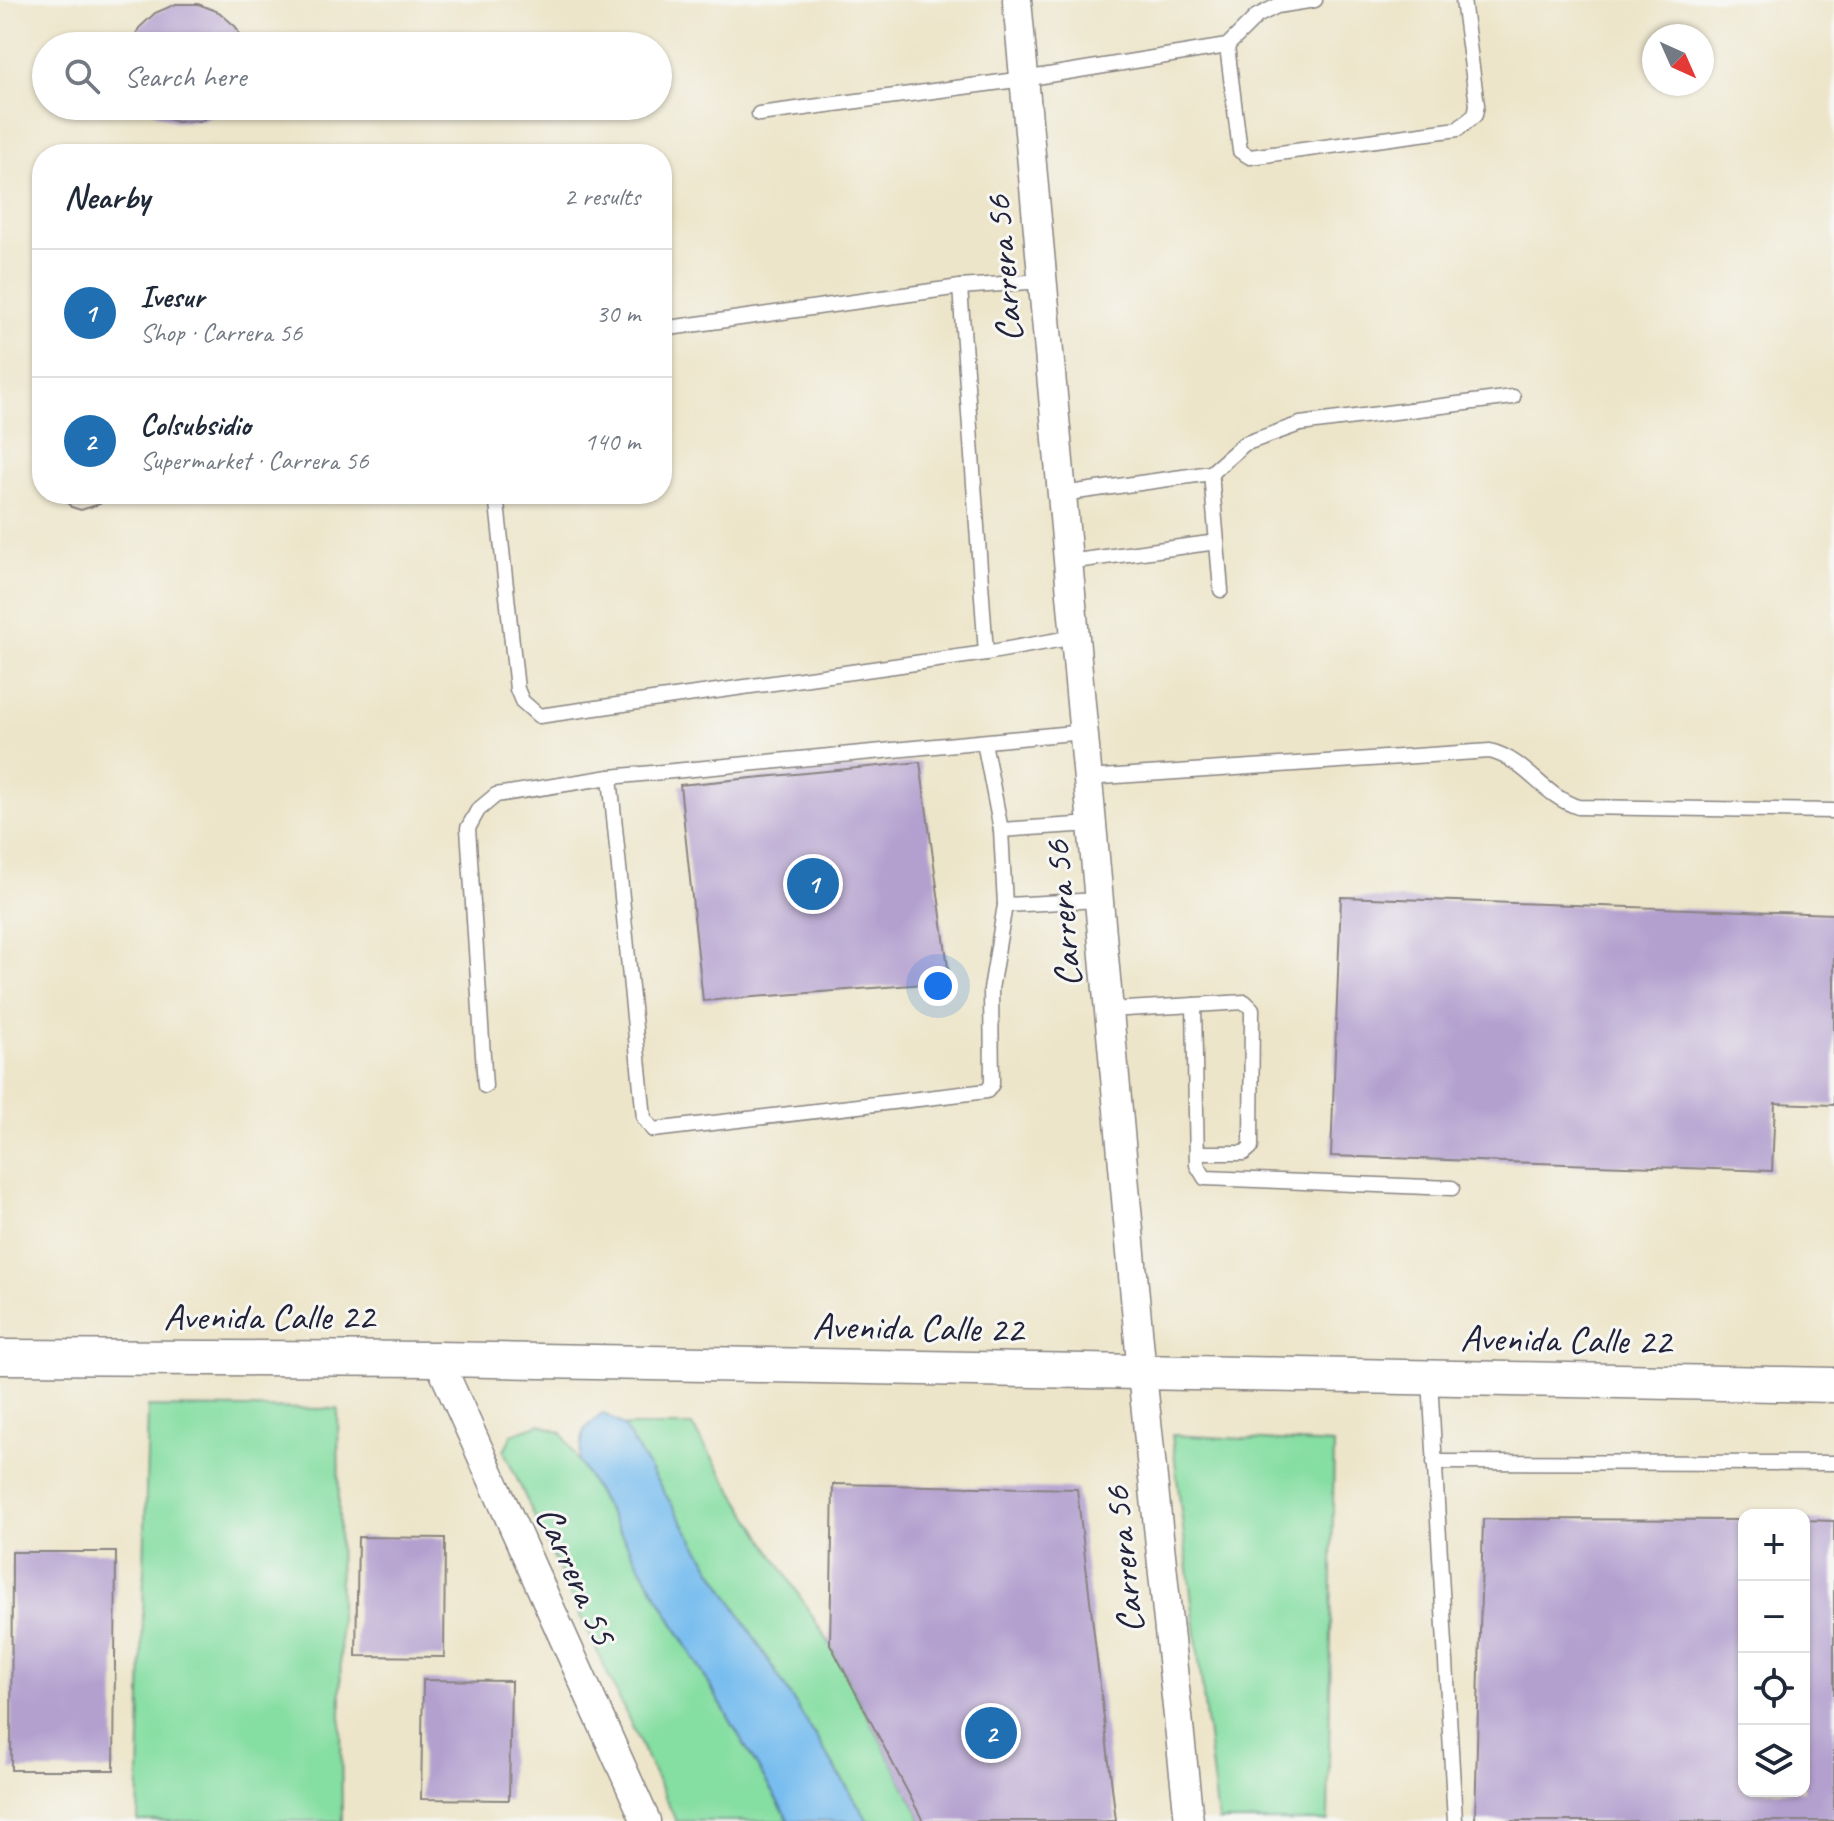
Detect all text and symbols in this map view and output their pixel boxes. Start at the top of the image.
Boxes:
north arrow [1642,24,1714,96]
search box [32,32,672,120]
icon: search [60,54,104,98]
text: Search here [124,57,246,95]
text: Nearby [64,175,150,218]
text: 2 results [564,180,640,213]
street label: Carrera 56 [974,192,1033,344]
text: Ivesur [140,278,204,316]
text: 1 [84,297,96,330]
text: 30 m [596,297,640,330]
text: Shop · Carrera 56 [140,316,302,349]
text: Colsubsidio [140,406,251,444]
text: 2 [84,425,96,458]
text: 140 m [584,425,640,458]
text: Supermarket · Carrera 56 [140,444,368,477]
street label: Carrera 56 [1033,837,1092,989]
pin: 1 [787,854,839,914]
your location [918,966,958,1006]
street label: Avenida Calle 22 [164,1293,377,1340]
street label: Avenida Calle 22 [812,1302,1027,1353]
street label: Avenida Calle 22 [1460,1314,1675,1365]
street label: Carrera 56 [1092,1483,1155,1635]
street label: Carrera 55 [525,1499,629,1654]
map controls [1738,1509,1810,1797]
button: + [1738,1509,1810,1581]
button: − [1738,1581,1810,1653]
button: locate [1738,1653,1810,1725]
pin: 2 [965,1703,1017,1763]
button: layers [1738,1725,1810,1797]

